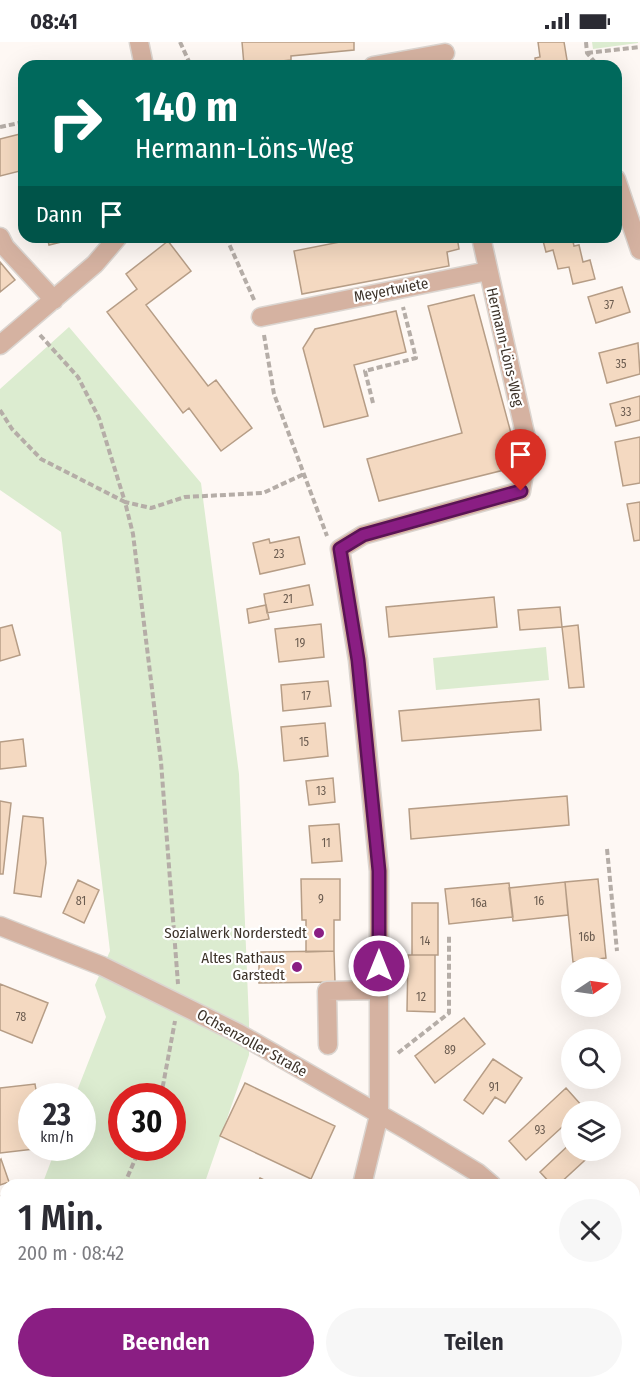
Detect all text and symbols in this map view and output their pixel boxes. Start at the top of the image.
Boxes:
text: 08:41 [30,8,78,35]
text: 140 m [135,82,238,132]
icon: right [36,84,114,162]
text: Hermann-Löns-Weg [135,133,354,165]
icon: arrive [95,198,128,231]
text: Dann [36,201,83,228]
street label: Meyertwiete [352,274,430,306]
street label: Hermann-Löns-Weg [483,286,527,408]
house number: 37 [604,298,614,312]
house number: 35 [616,357,627,371]
house number: 33 [621,405,631,419]
pin [495,429,546,491]
icon: arrive [504,438,537,471]
house number: 23 [274,547,284,561]
house number: 21 [283,592,293,606]
house number: 19 [295,636,305,650]
house number: 17 [301,689,311,703]
house number: 15 [299,735,310,749]
house number: 13 [316,784,326,798]
house number: 11 [321,836,331,850]
house number: 9 [318,892,324,906]
house number: 81 [76,894,86,908]
house number: 16 [534,894,544,908]
house number: 16a [471,896,487,910]
place label: Sozialwerk Norderstedt [164,924,307,942]
marker: Sozialwerk Norderstedt [312,926,326,940]
house number: 16b [578,930,596,944]
position arrow [347,934,411,998]
house number: 14 [420,934,430,948]
place label: Altes Rathaus Garstedt [201,949,285,984]
north arrow [561,957,621,1017]
map controls [561,957,621,1161]
marker: Altes Rathaus Garstedt [290,960,304,974]
house number: 12 [416,990,426,1004]
street label: Ochsenzoller Straße [194,1005,310,1081]
house number: 78 [16,1010,26,1024]
button: search [561,1029,621,1089]
house number: 89 [444,1043,456,1057]
house number: 91 [489,1080,499,1094]
speed limit sign: 30 [108,1083,186,1161]
text: 23 [43,1097,71,1133]
button: layers [561,1101,621,1161]
house number: 93 [534,1123,546,1137]
text: km/h [40,1128,74,1146]
text: 1 Min. [18,1196,103,1240]
button: close [559,1199,622,1262]
text: 200 m · 08:42 [18,1241,124,1265]
button: Beenden [18,1308,314,1377]
button: Teilen [326,1308,622,1377]

